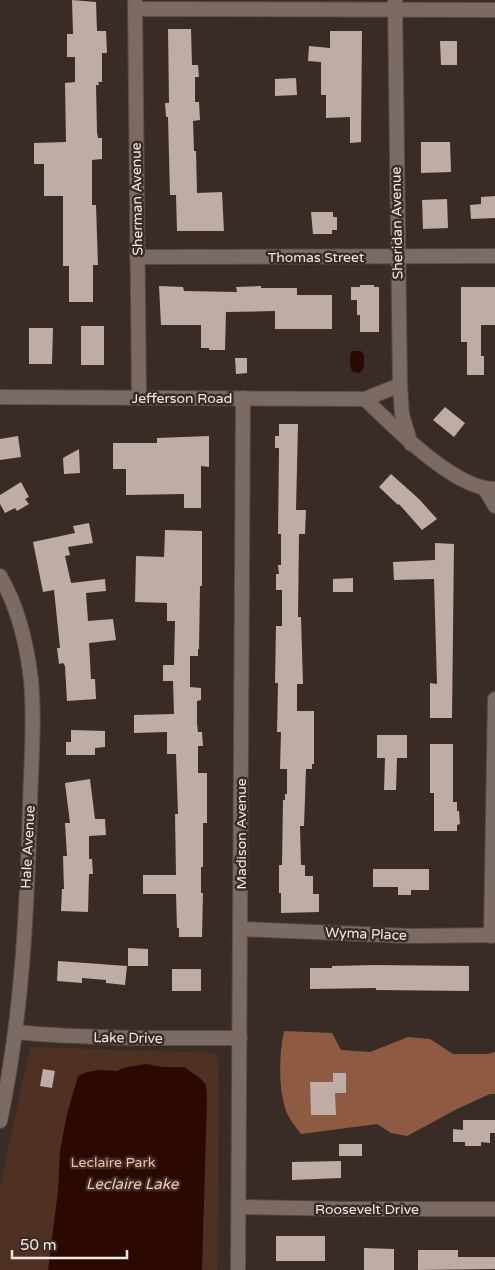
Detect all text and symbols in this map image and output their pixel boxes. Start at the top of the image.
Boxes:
street label: Sherman Avenue [128,142,146,256]
street label: Sheridan Avenue [388,166,406,280]
street label: Thomas Street [268,249,365,266]
street label: Jefferson Road [132,390,232,407]
street label: Madison Avenue [233,778,250,890]
street label: Hale Avenue [17,805,39,889]
street label: Wyma Place [325,924,407,944]
street label: Lake Drive [93,1029,163,1047]
park label: Leclaire Park [71,1154,156,1171]
water label: Leclaire Lake [86,1175,180,1193]
street label: Roosevelt Drive [315,1201,419,1218]
scale bar [12,1228,128,1260]
text: 50 m [20,1236,57,1254]

